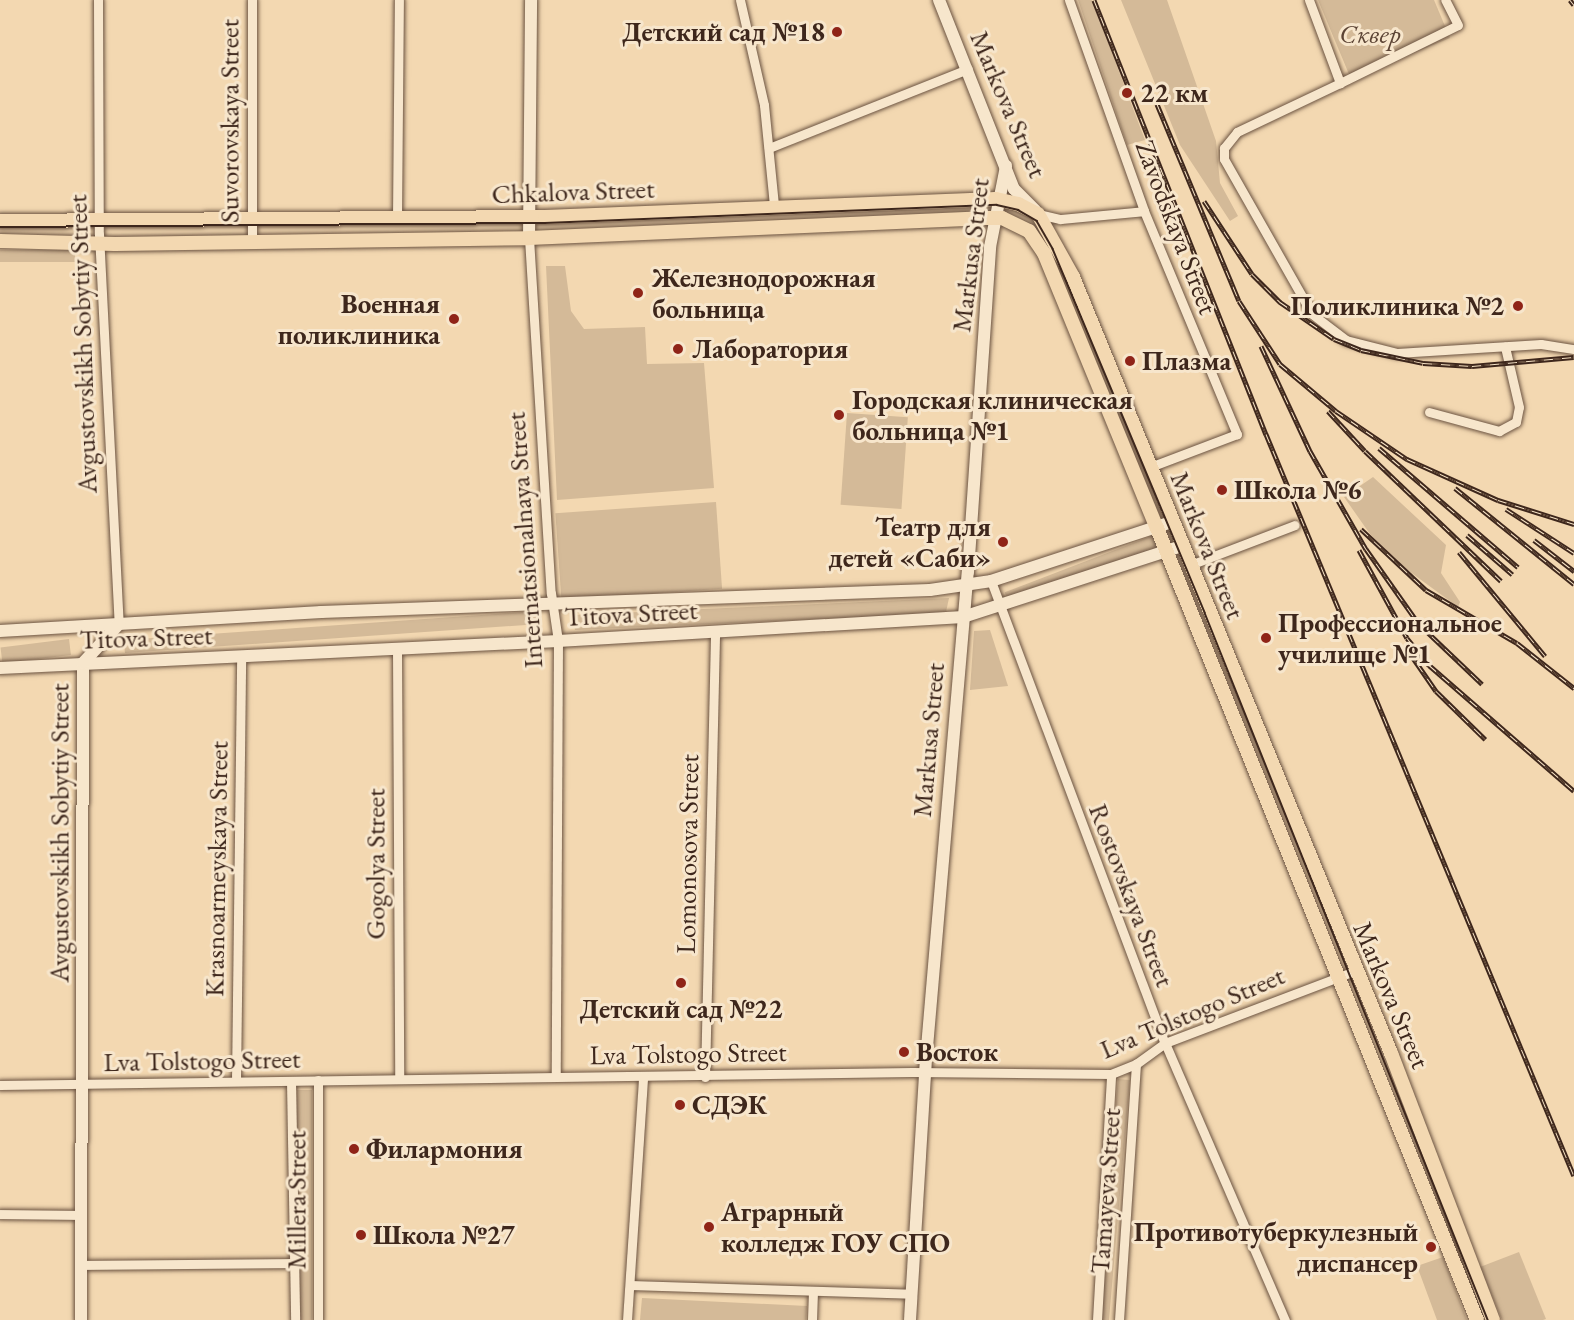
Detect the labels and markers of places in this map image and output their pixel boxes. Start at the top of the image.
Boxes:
place label: Детский сад №18 [622,16,825,48]
marker: Детский сад №18 [830,25,844,39]
place label: 22 км [1140,77,1208,109]
marker: 22 км [1118,84,1136,102]
place label: Железнодорожная больница [652,261,876,324]
marker: Железнодорожная больница [629,284,647,302]
place label: Военная поликлиника [278,287,440,350]
place label: Поликлиника №2 [1291,290,1504,322]
marker: Поликлиника №2 [1509,297,1527,315]
marker: Военная поликлиника [445,310,463,328]
place label: Лаборатория [692,333,848,365]
marker: Лаборатория [669,340,687,358]
place label: Плазма [1142,345,1231,377]
marker: Плазма [1123,354,1137,368]
place label: Городская клиническая больница №1 [852,383,1133,446]
marker: Городская клиническая больница №1 [830,406,848,424]
place label: Школа №6 [1234,474,1361,506]
marker: Школа №6 [1215,483,1229,497]
place label: Театр для детей «Саби» [828,510,991,573]
marker: Театр для детей «Саби» [996,535,1010,549]
place label: Профессиональное училище №1 [1278,606,1502,669]
marker: Профессиональное училище №1 [1259,631,1273,645]
marker: Детский сад №22 [674,976,688,990]
place label: Детский сад №22 [580,993,782,1025]
place label: Восток [916,1036,998,1068]
marker: Восток [897,1045,911,1059]
place label: СДЭК [692,1089,767,1121]
marker: СДЭК [673,1098,687,1112]
place label: Филармония [366,1133,523,1165]
marker: Филармония [347,1142,361,1156]
place label: Аграрный колледж ГОУ СПО [721,1195,950,1258]
place label: Противотуберкулезный диспансер [1134,1215,1418,1278]
place label: Школа №27 [373,1219,515,1251]
marker: Аграрный колледж ГОУ СПО [702,1220,716,1234]
marker: Школа №27 [354,1228,368,1242]
marker: Противотуберкулезный диспансер [1422,1238,1440,1256]

